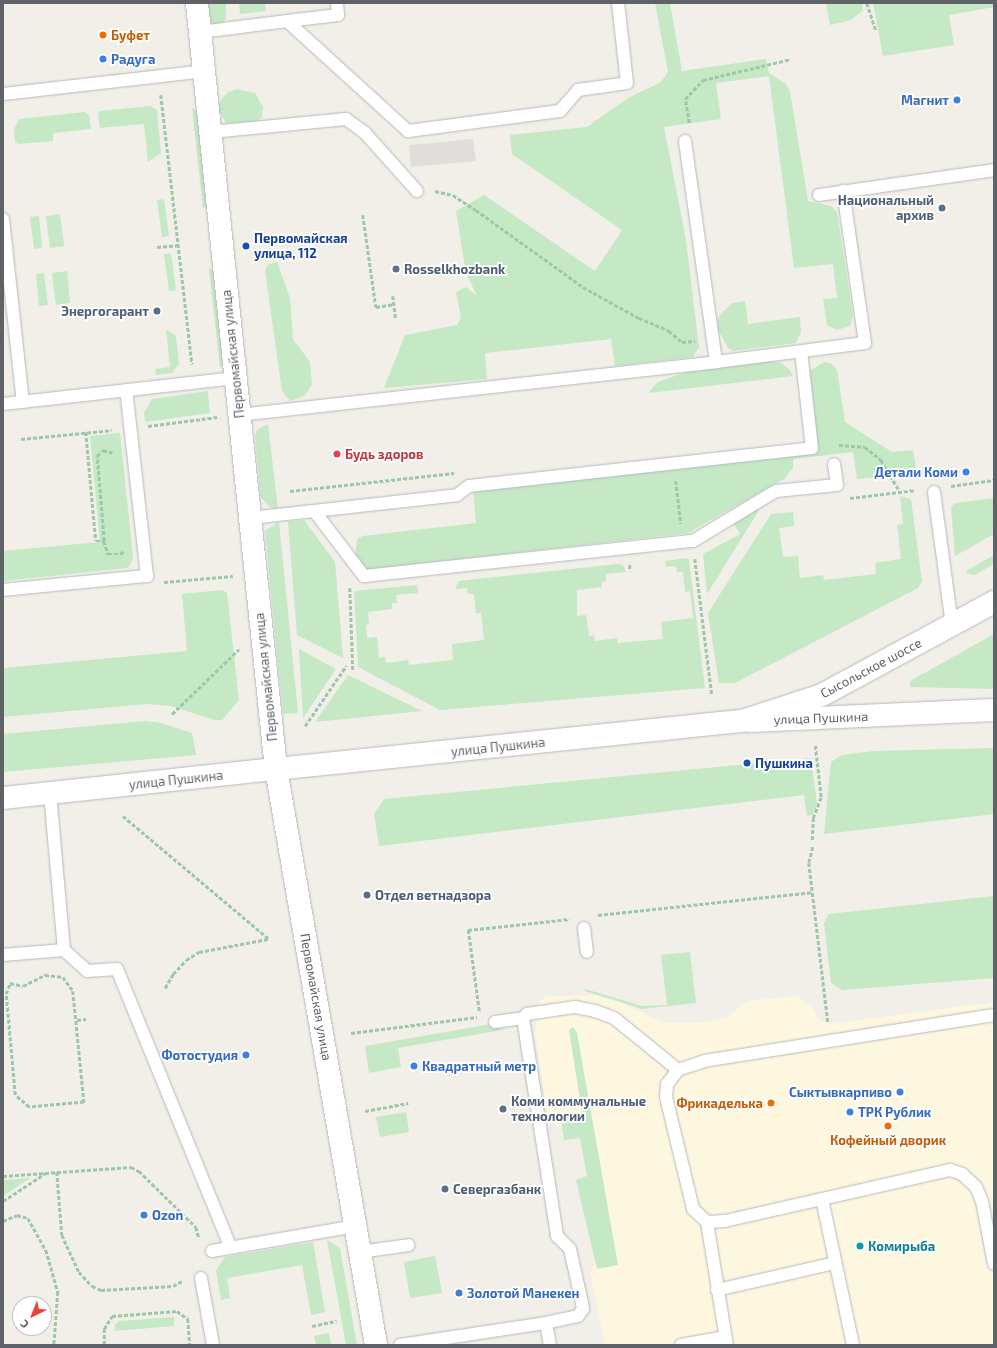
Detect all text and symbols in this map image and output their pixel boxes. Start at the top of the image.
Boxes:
place label: Буфет [111,27,150,43]
marker: Буфет [98,30,108,40]
place label: Радуга [111,51,155,67]
marker: Радуга [98,54,108,64]
place label: Магнит [901,92,949,108]
marker: Магнит [952,95,962,105]
place label: Национальный архив [838,193,934,224]
marker: Национальный архив [937,203,947,213]
place label: Первомайская улица, 112 [254,231,348,262]
marker: Первомайская улица, 112 [241,241,251,251]
place label: Rosselkhozbank [404,261,505,277]
marker: Rosselkhozbank [391,264,401,274]
street label: Первомайская улица [218,289,248,419]
place label: Энергогарант [61,303,149,319]
marker: Энергогарант [152,306,162,316]
place label: Будь здоров [345,446,423,462]
marker: Будь здоров [332,449,342,459]
place label: Детали Коми [875,464,958,480]
marker: Детали Коми [961,467,971,477]
street label: Первомайская улица [251,612,281,742]
street label: Сысольское шоссе [818,635,924,701]
street label: улица Пушкина [773,709,869,727]
street label: улица Пушкина [450,734,546,760]
place label: Пушкина [755,755,813,771]
marker: Пушкина [742,758,752,768]
street label: улица Пушкина [128,767,224,793]
place label: Отдел ветнадзора [375,887,491,903]
marker: Отдел ветнадзора [362,890,372,900]
street label: Первомайская улица [297,932,335,1062]
place label: Фотостудия [161,1047,238,1063]
marker: Фотостудия [241,1050,251,1060]
place label: Квадратный метр [422,1058,536,1074]
marker: Квадратный метр [409,1061,419,1071]
place label: Сыктывкарпиво [789,1084,892,1100]
marker: Сыктывкарпиво [895,1087,905,1097]
place label: Коми коммунальные технологии [511,1094,646,1125]
place label: Фрикаделька [676,1095,763,1111]
marker: Фрикаделька [766,1098,776,1108]
marker: Коми коммунальные технологии [498,1104,508,1114]
place label: ТРК Рублик [858,1104,931,1120]
marker: ТРК Рублик [845,1107,855,1117]
marker: Кофейный дворик [883,1121,893,1131]
place label: Кофейный дворик [830,1132,946,1148]
place label: Севергазбанк [453,1181,541,1197]
marker: Севергазбанк [440,1184,450,1194]
place label: Ozon [152,1207,183,1223]
marker: Ozon [139,1210,149,1220]
place label: Комирыба [868,1238,935,1254]
marker: Комирыба [855,1241,865,1251]
place label: Золотой Манекен [467,1285,579,1301]
marker: Золотой Манекен [454,1288,464,1298]
north arrow [12,1296,52,1336]
text: С [17,1317,31,1331]

